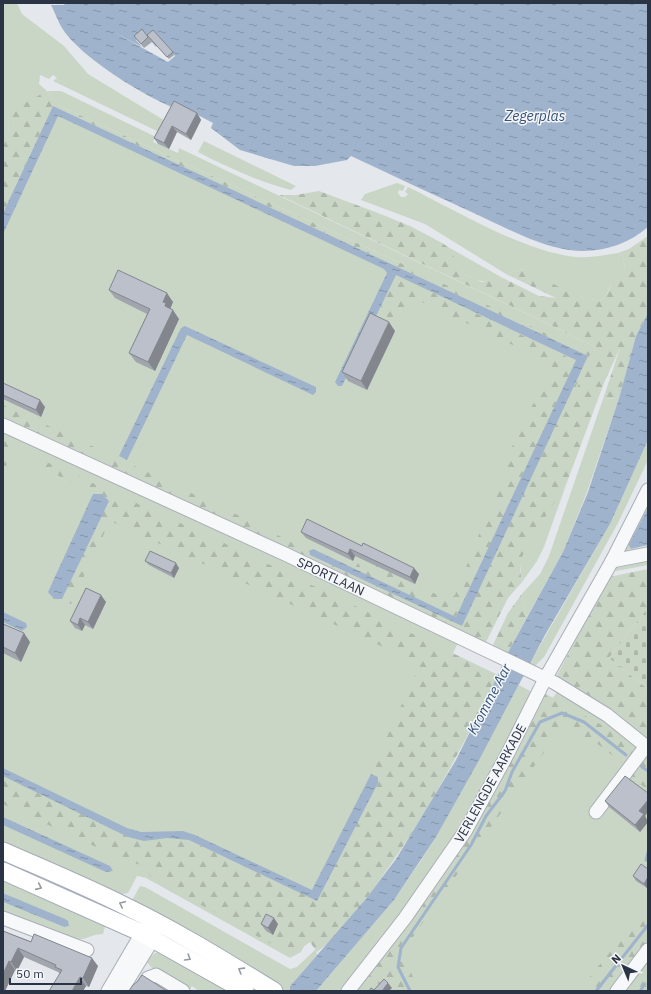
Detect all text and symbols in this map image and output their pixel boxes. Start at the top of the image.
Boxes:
water label: Zegerplas [504,107,566,125]
street label: SPORTLAAN [294,553,367,600]
water label: Kromme Aar [463,660,515,737]
street label: VERLENGDE AARKADE [451,721,530,846]
one-way arrow [34,882,42,890]
one-way arrow [118,901,126,909]
north arrow [603,946,643,986]
text: N [608,951,624,967]
one-way arrow [183,953,191,960]
scale bar [10,960,81,986]
text: 50 m [16,966,44,981]
one-way arrow [238,967,245,975]

